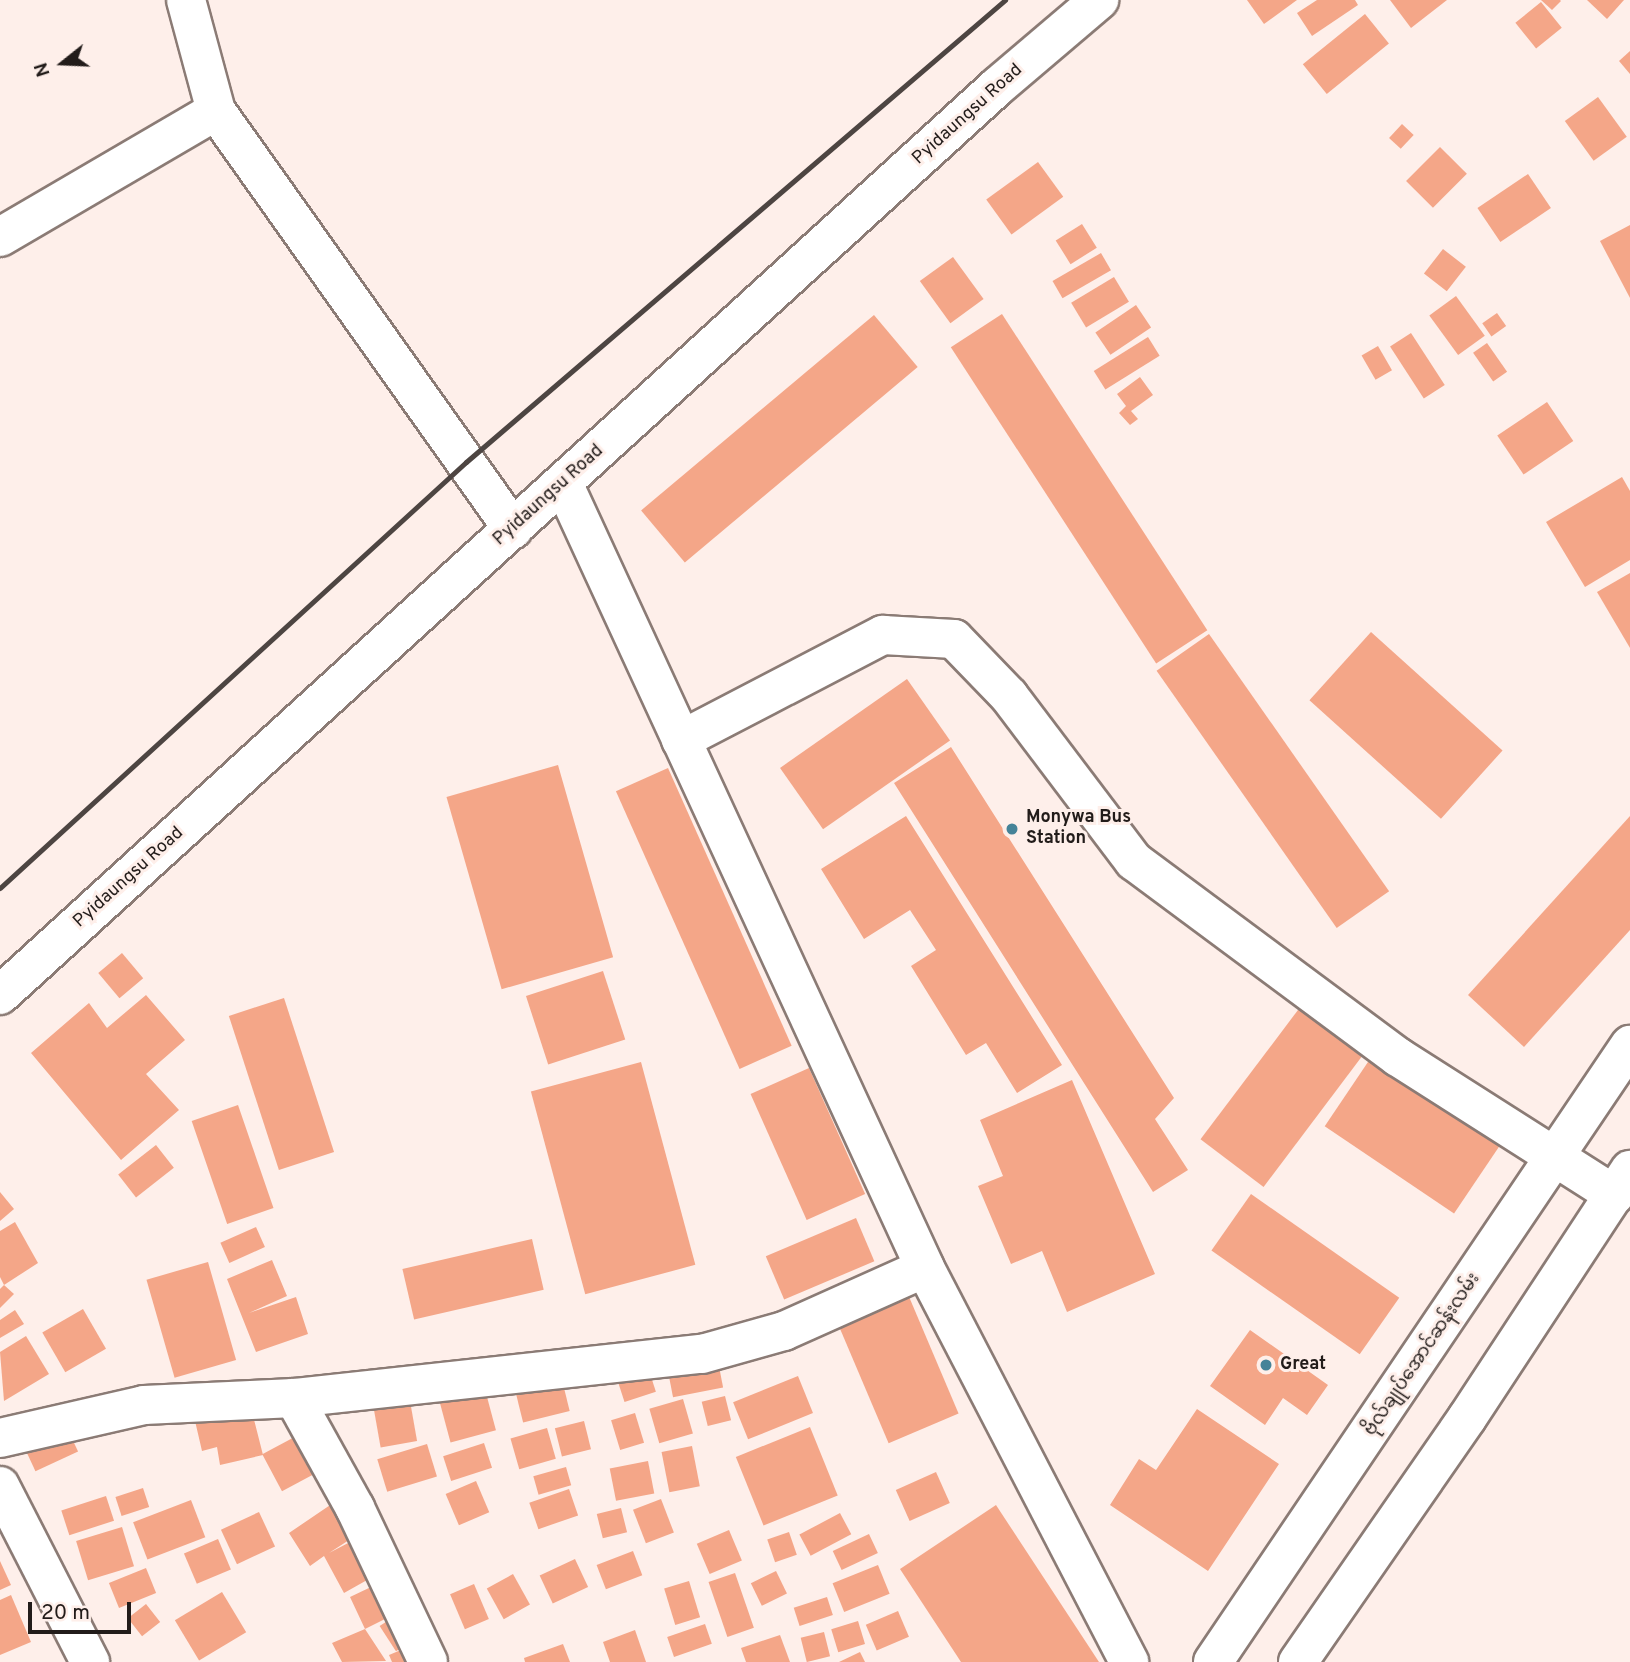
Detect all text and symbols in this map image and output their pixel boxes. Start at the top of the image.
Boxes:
north arrow [28,28,98,98]
text: N [30,59,57,80]
street label: Pyidaungsu Road [908,60,1028,170]
street label: Pyidaungsu Road [489,441,609,551]
place label: Monywa Bus Station [1026,808,1131,850]
marker: Monywa Bus Station [1004,821,1020,837]
street label: Pyidaungsu Road [69,823,189,933]
street label: ဗိုလ်ချုပ်အောင်ဆန်းလမ်း [1360,1269,1486,1441]
place label: Great [1280,1354,1326,1376]
marker: Great [1258,1357,1274,1373]
scale bar [32,1588,135,1632]
text: 20 m [41,1600,90,1627]

